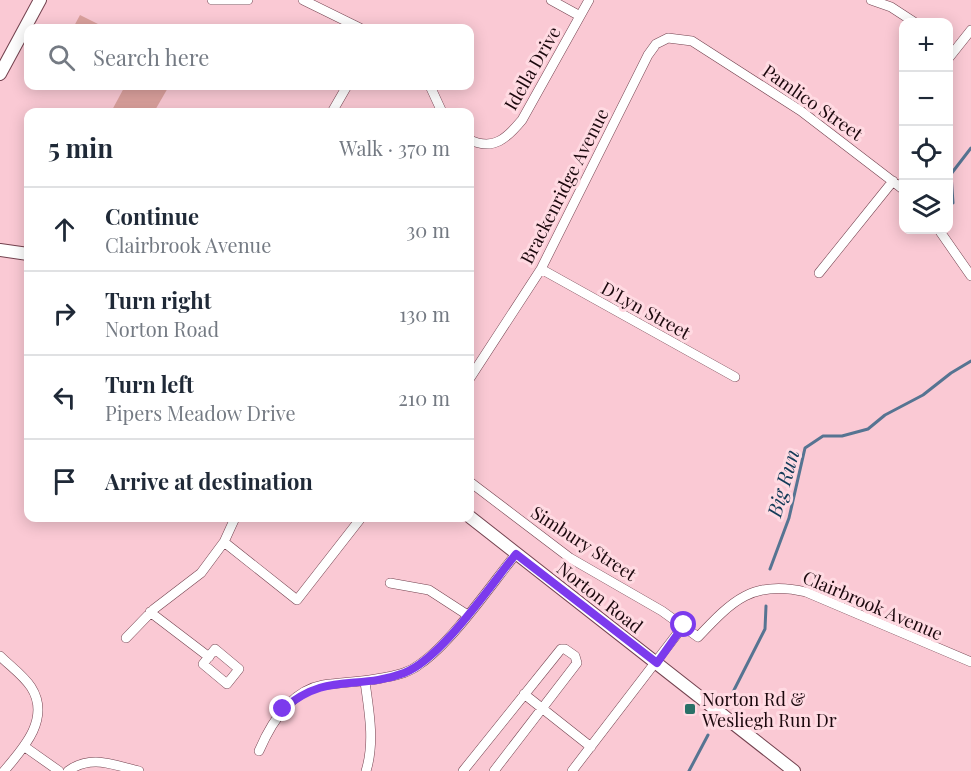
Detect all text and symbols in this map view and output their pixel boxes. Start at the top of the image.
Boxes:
map controls [899,18,953,234]
button: + [899,18,953,72]
street label: Idella Drive [498,22,566,114]
search box [24,24,474,90]
icon: search [45,41,78,74]
text: Search here [93,42,209,72]
street label: Pamlico Street [758,59,868,146]
button: − [899,72,953,126]
street label: Brackenridge Avenue [514,104,614,268]
button: locate [899,126,953,180]
text: 5 min [48,130,113,165]
text: Walk · 370 m [339,134,450,161]
button: layers [899,180,953,234]
text: Continue [105,201,199,231]
icon: ahead [48,213,81,246]
text: 30 m [406,216,450,243]
text: Clairbrook Avenue [105,231,271,258]
street label: D'Lyn Street [597,276,695,345]
text: Turn right [105,285,211,315]
icon: right [48,297,81,330]
text: 130 m [399,300,450,327]
text: Norton Road [105,315,219,342]
text: Turn left [105,369,194,399]
icon: left [48,381,81,414]
text: 210 m [398,384,450,411]
text: Pipers Meadow Drive [105,399,296,426]
water label: Big Run [759,446,804,521]
icon: arrive [48,465,81,498]
text: Arrive at destination [105,466,313,496]
street label: Simbury Street [527,500,642,586]
street label: Norton Road [552,556,648,638]
street label: Clairbrook Avenue [799,565,947,645]
route start [670,611,696,637]
place label: Norton Rd & Wesliegh Run Dr [701,687,837,732]
route end [269,695,295,721]
marker: Norton Rd & Wesliegh Run Dr [683,702,697,716]

